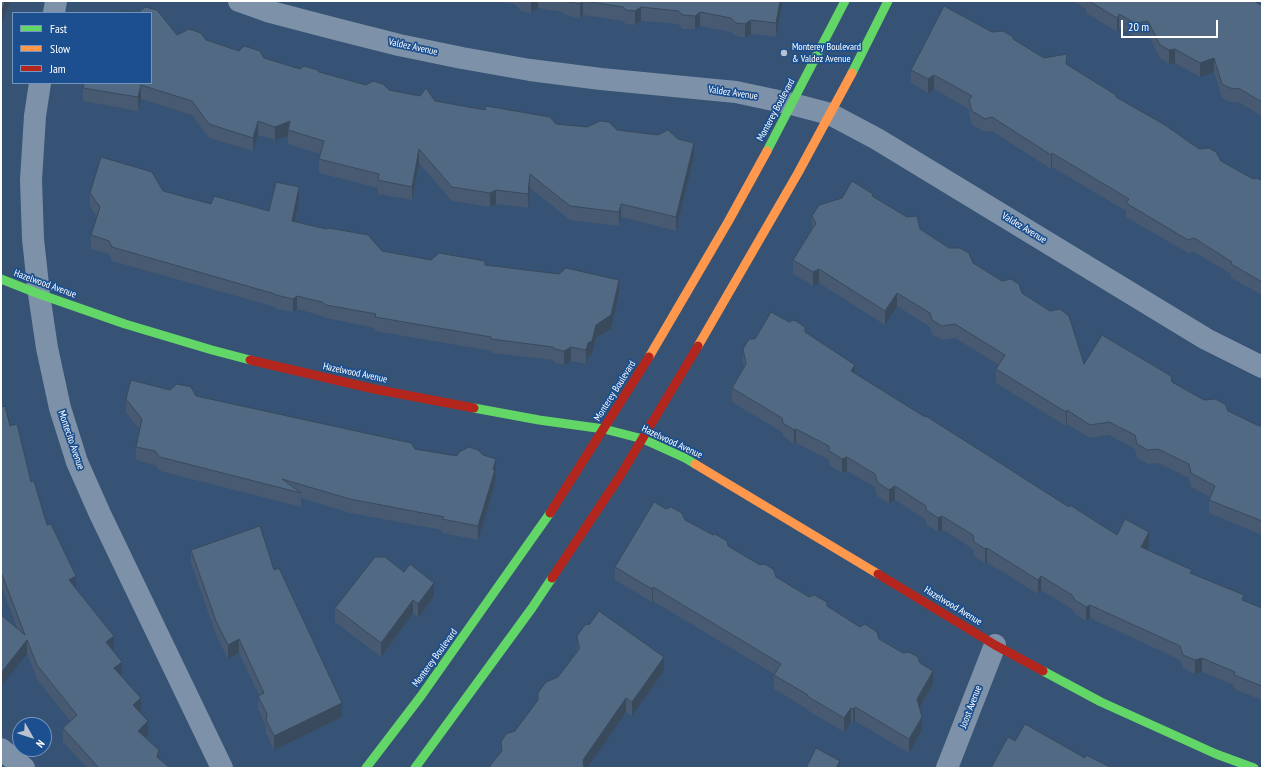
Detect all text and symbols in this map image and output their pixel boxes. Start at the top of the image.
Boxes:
legend [12,12,152,84]
scale bar [1123,12,1220,38]
text: 20 m [1128,19,1149,34]
text: Fast [50,21,67,36]
street label: Valdez Avenue [387,36,439,58]
text: Slow [50,41,70,56]
place label: Monterey Boulevard & Valdez Avenue [792,41,861,64]
marker: Monterey Boulevard & Valdez Avenue [779,48,789,58]
text: Jam [50,61,66,76]
street label: Monterey Boulevard [754,77,798,143]
street label: Valdez Avenue [707,84,759,102]
street label: Valdez Avenue [1000,210,1048,246]
street label: Hazelwood Avenue [12,267,78,301]
street label: Monterey Boulevard [592,359,638,423]
street label: Hazelwood Avenue [322,360,388,386]
street label: Montecito Avenue [55,409,87,471]
street label: Hazelwood Avenue [640,423,704,461]
street label: Hazelwood Avenue [922,584,984,628]
street label: Monterey Boulevard [410,627,460,689]
street label: Joost Avenue [957,684,985,730]
north arrow [12,717,52,757]
text: N [33,737,48,751]

